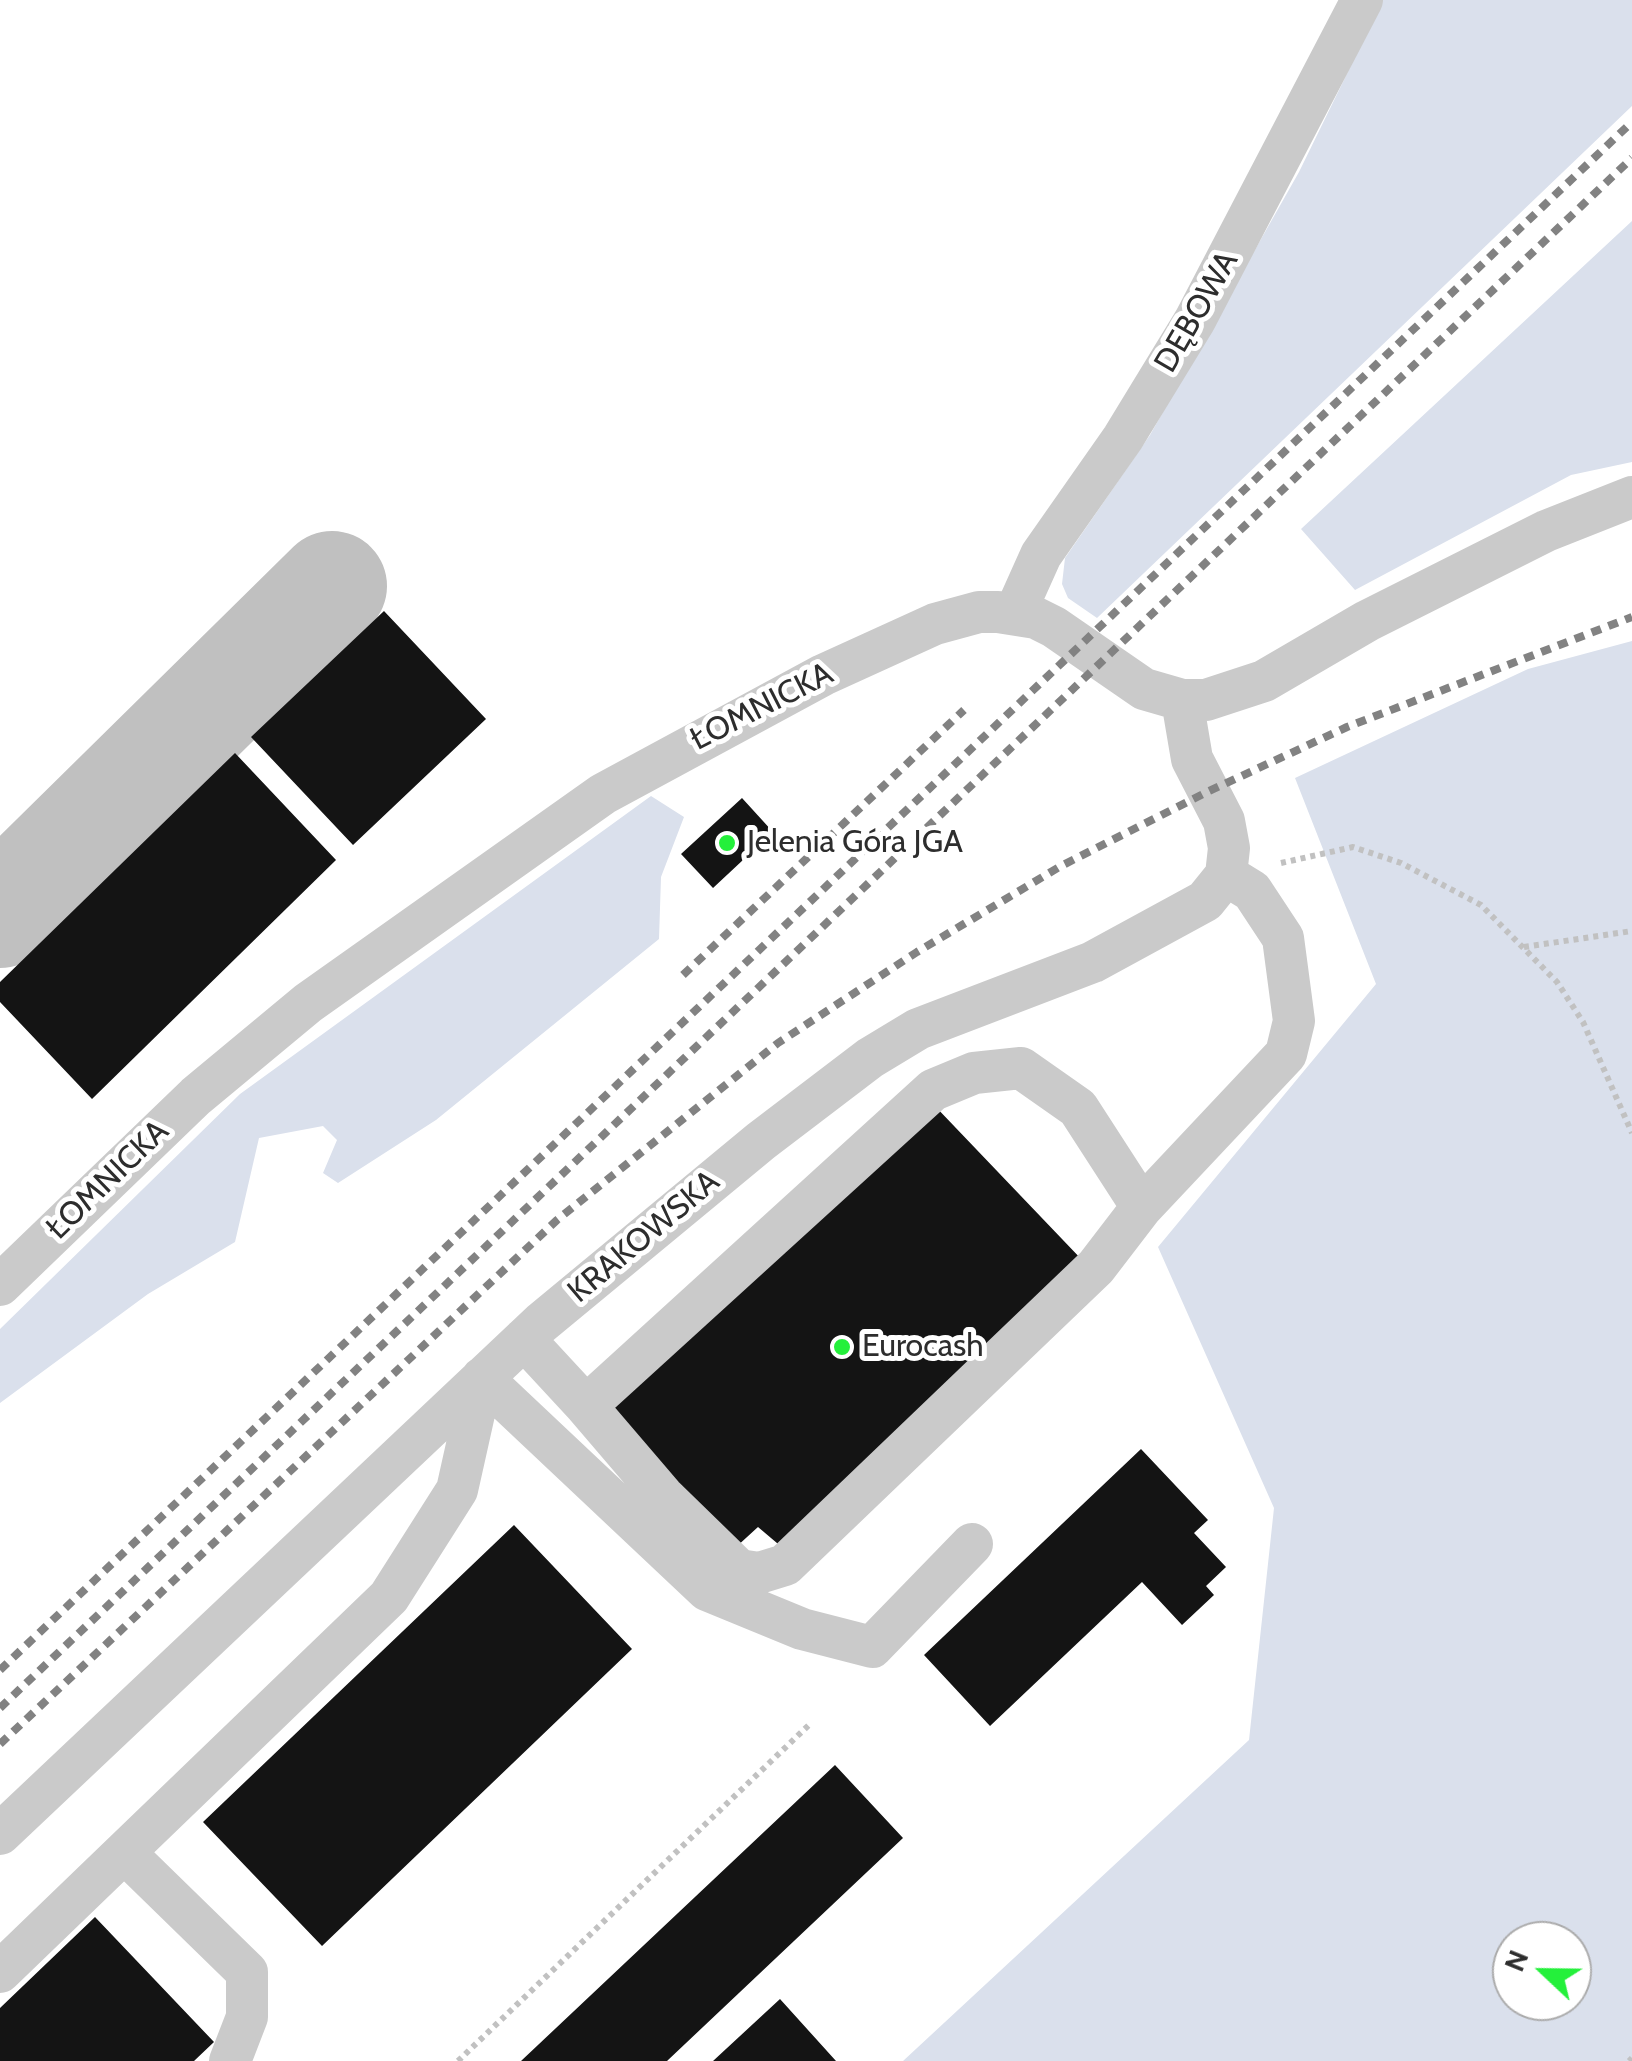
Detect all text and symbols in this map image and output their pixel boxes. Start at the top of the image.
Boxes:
street label: DĘBOWA [1147,245,1247,379]
street label: ŁOMNICKA [684,655,840,759]
place label: Jelenia Góra JGA [747,824,963,862]
marker: Jelenia Góra JGA [716,832,738,854]
street label: ŁOMNICKA [39,1113,177,1247]
street label: KRAKOWSKA [561,1163,727,1311]
place label: Eurocash [862,1328,984,1366]
marker: Eurocash [831,1336,853,1358]
north arrow [1492,1921,1592,2021]
text: N [1497,1945,1536,1976]

